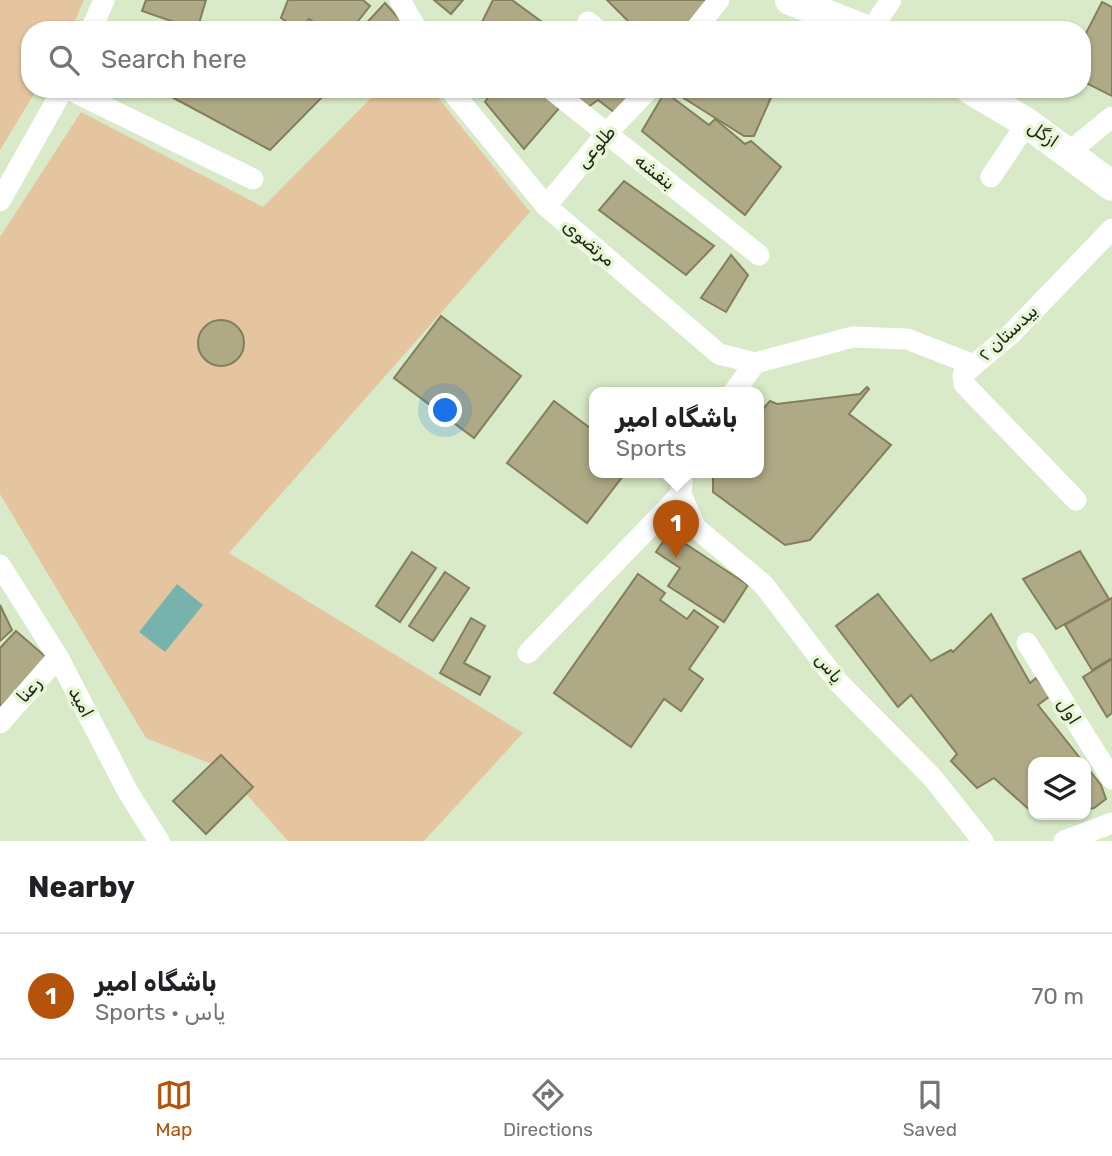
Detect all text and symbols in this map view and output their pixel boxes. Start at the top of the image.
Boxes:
search box [21,21,1091,98]
icon: search [45,41,83,79]
text: Search here [101,44,247,75]
street label: ازگل [1023,116,1063,152]
street label: طلوعی [572,121,620,173]
street label: بنفشه [630,149,680,195]
street label: مرتضوی [558,215,620,271]
street label: بیدستان ۲ [974,300,1042,366]
popup [589,387,764,478]
your location [428,393,462,427]
text: باشگاه امیر [616,403,737,434]
text: Sports [616,434,686,462]
pin: 1 [653,500,699,558]
street label: یاس [810,649,848,688]
street label: رعنا [12,673,46,707]
street label: امید [64,683,98,721]
street label: اول [1053,694,1085,728]
map controls [1028,757,1091,820]
button: layers [1028,757,1091,820]
text: Nearby [28,869,135,905]
text: باشگاه امیر [95,967,217,998]
text: 1 [45,982,57,1010]
text: 70 m [1032,982,1084,1010]
text: Sports · یاس [95,998,225,1026]
tab: Map [155,1076,193,1141]
tab: Directions [503,1076,593,1141]
tab: Saved [903,1076,957,1141]

